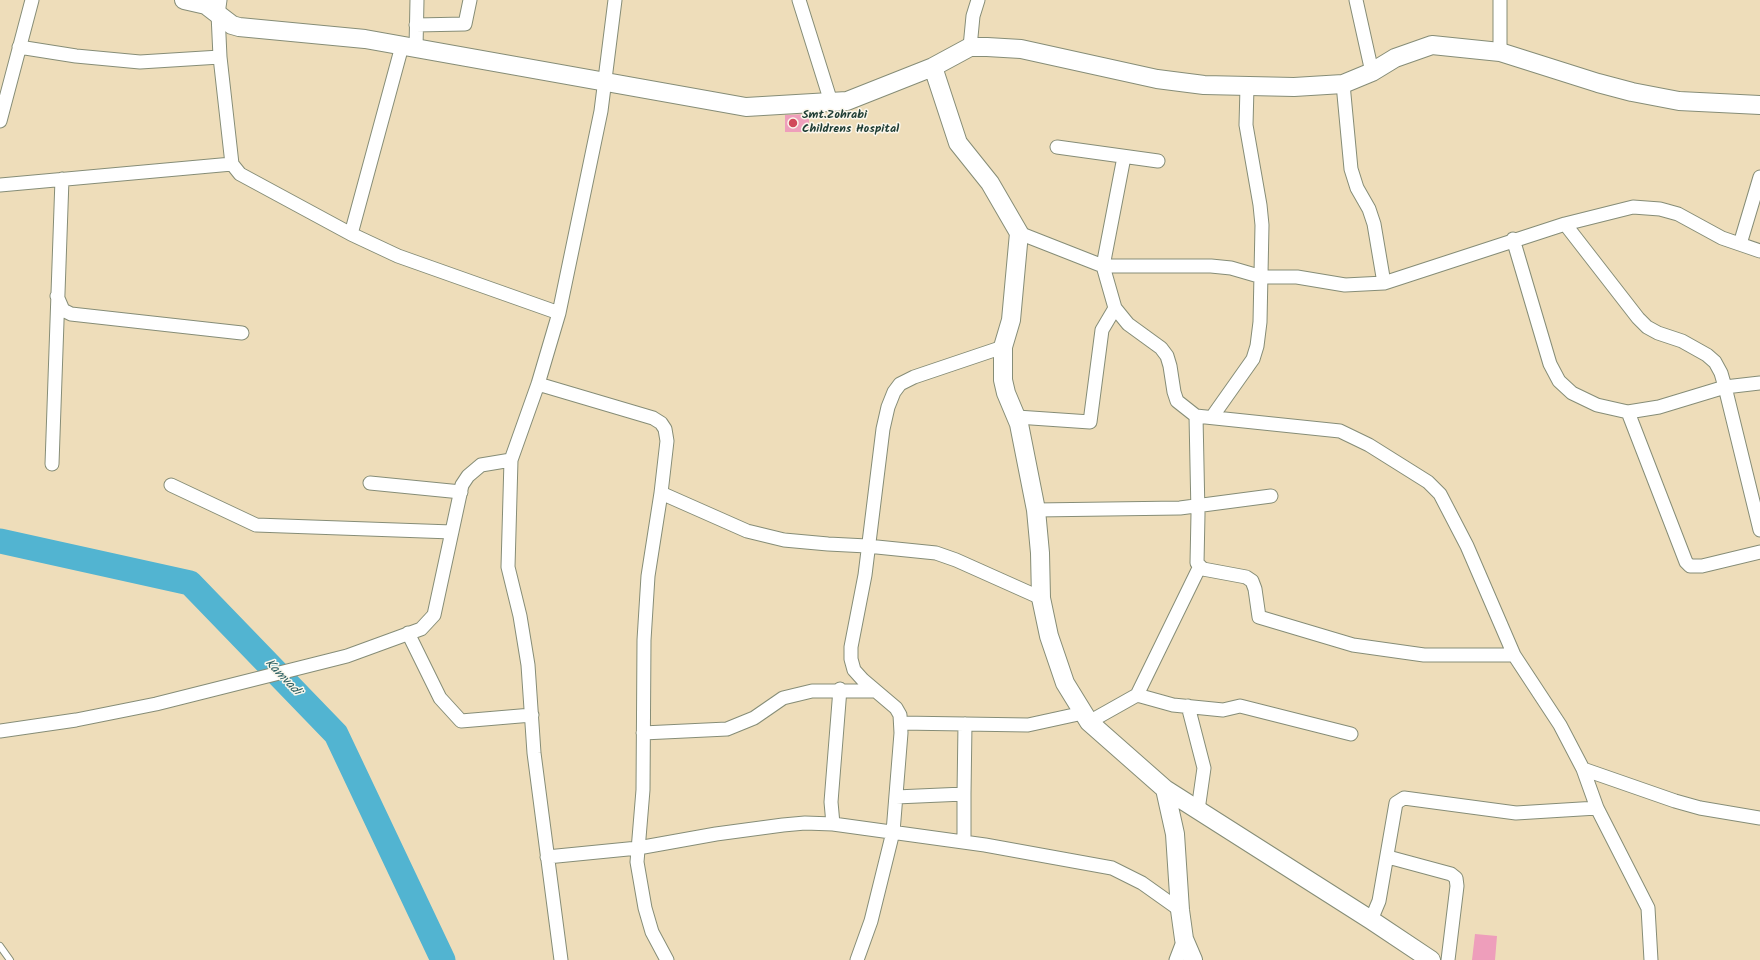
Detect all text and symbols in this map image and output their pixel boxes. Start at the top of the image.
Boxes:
place label: Smt.Zohrabi Childrens Hospital [802,109,899,137]
marker: Smt.Zohrabi Childrens Hospital [787,117,799,129]
water label: Kamvadi [261,656,303,700]

